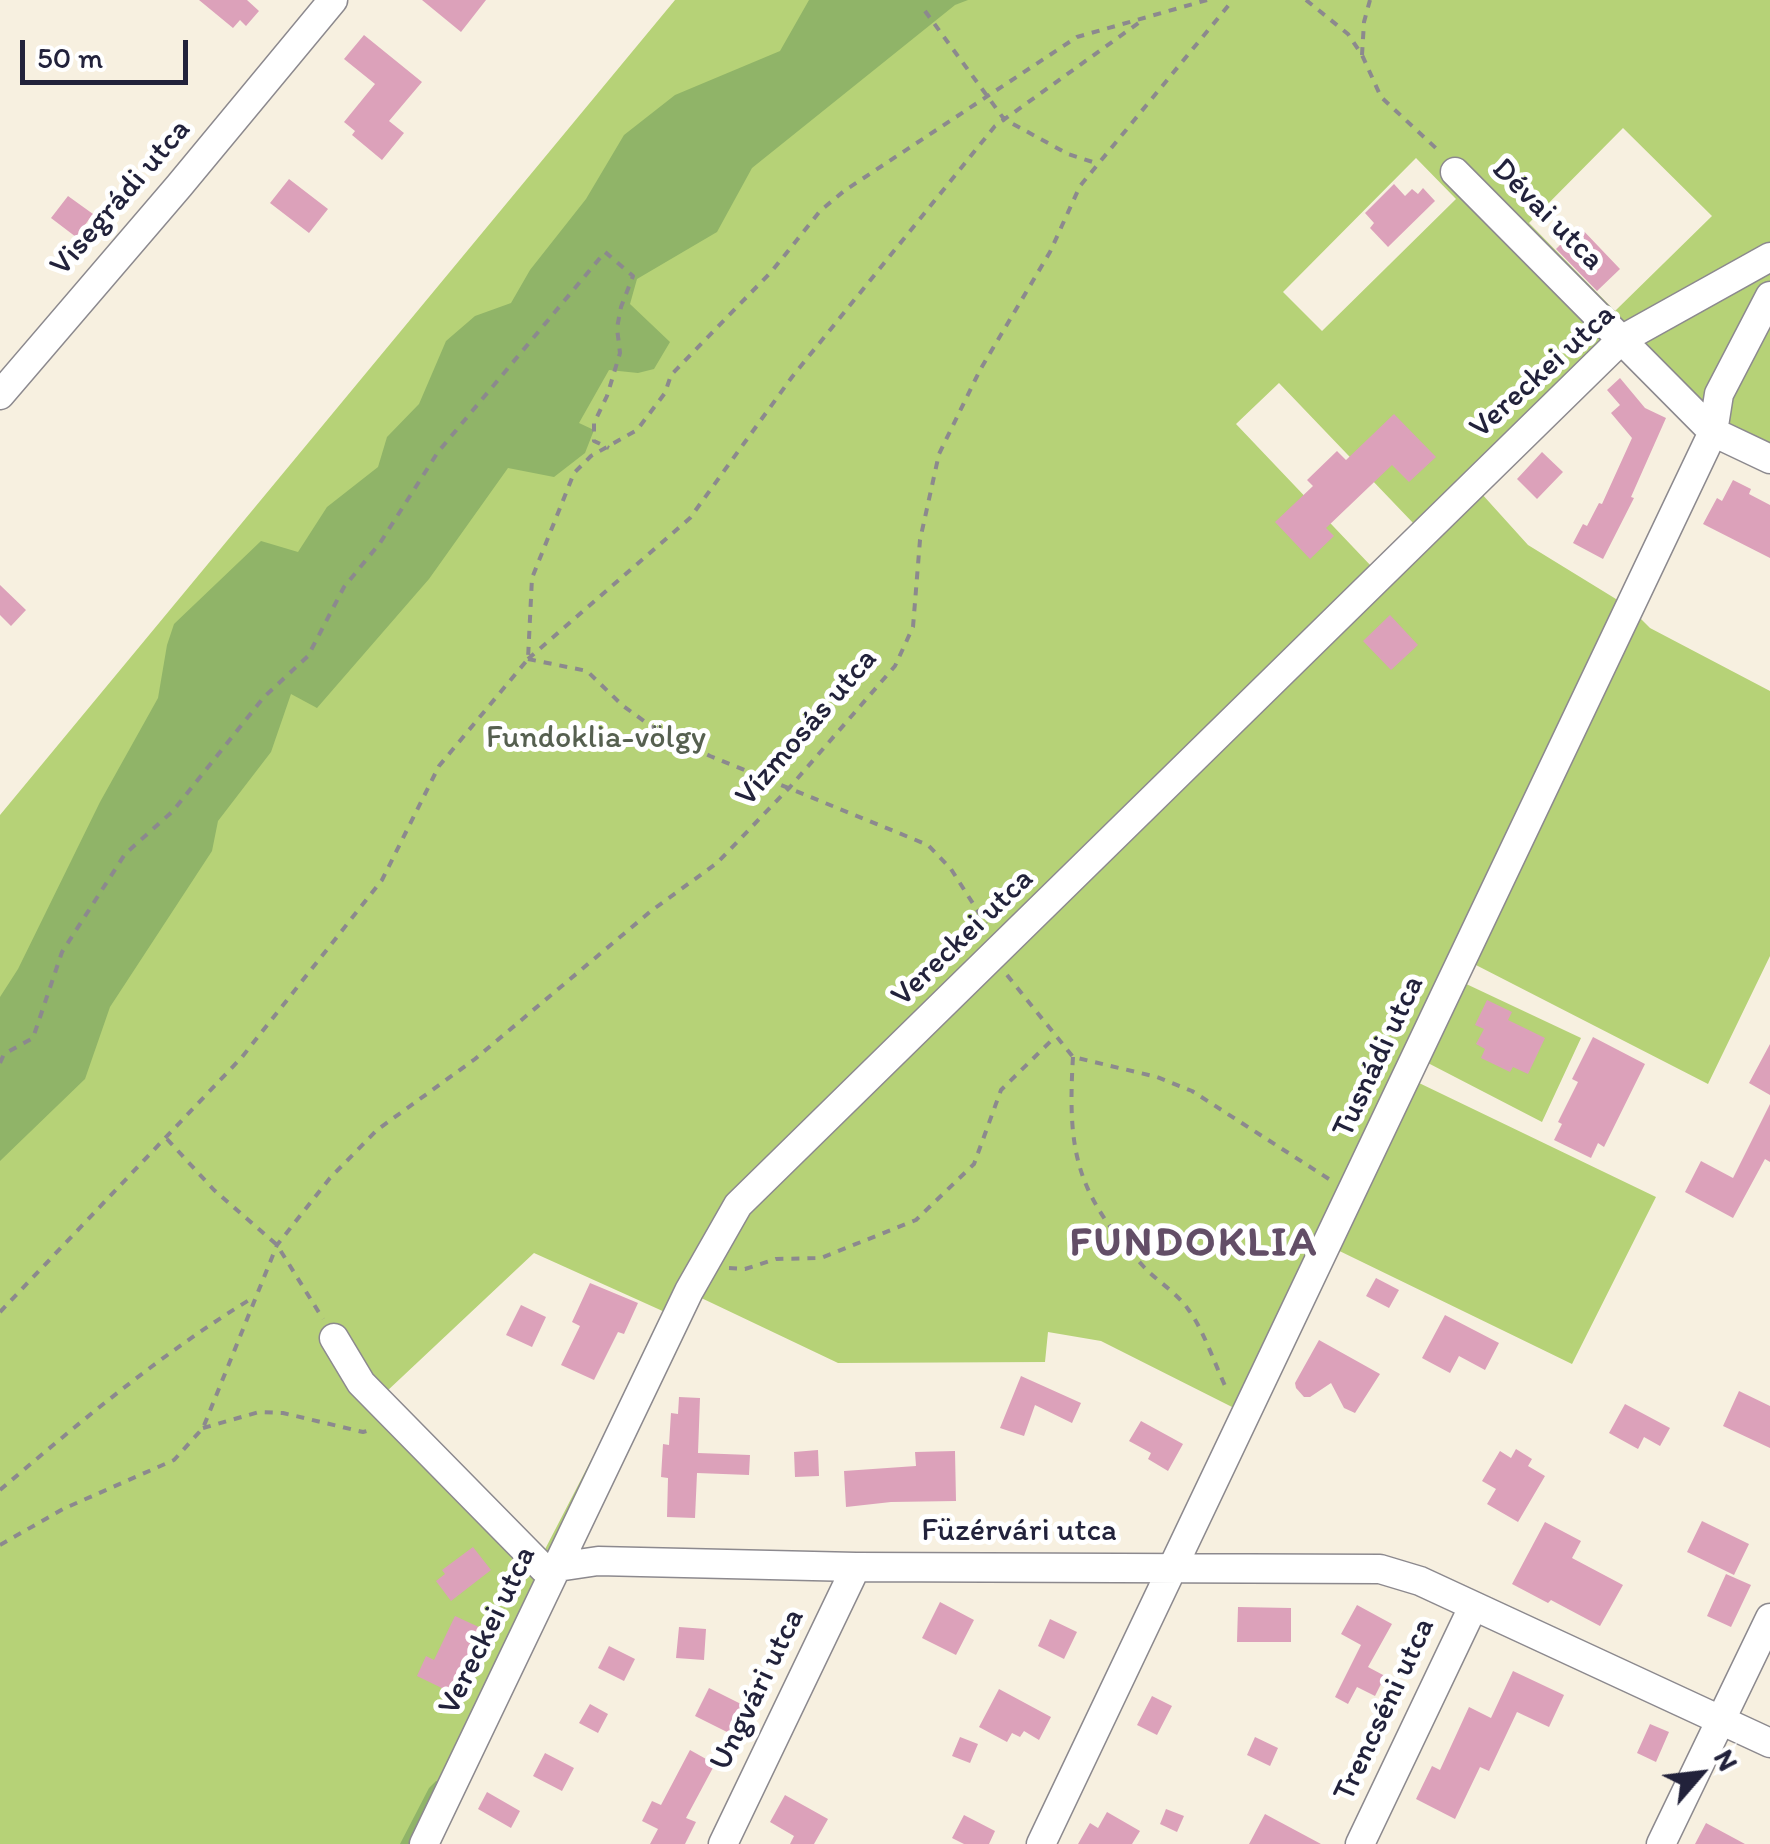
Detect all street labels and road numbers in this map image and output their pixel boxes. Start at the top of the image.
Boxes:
street label: Visegrádi utca [42,112,200,284]
street label: Dévai utca [1483,151,1611,279]
street label: Vereckei utca [1462,297,1624,447]
street label: Vízmosás utca [728,641,886,815]
street label: Vereckei utca [884,861,1042,1015]
street label: Tusnádi utca [1325,970,1433,1144]
street label: Füzérvári utca [921,1513,1117,1551]
street label: Vereckei utca [431,1540,545,1722]
street label: Ungvári utca [702,1603,814,1777]
street label: Trencséni utca [1326,1612,1444,1808]

